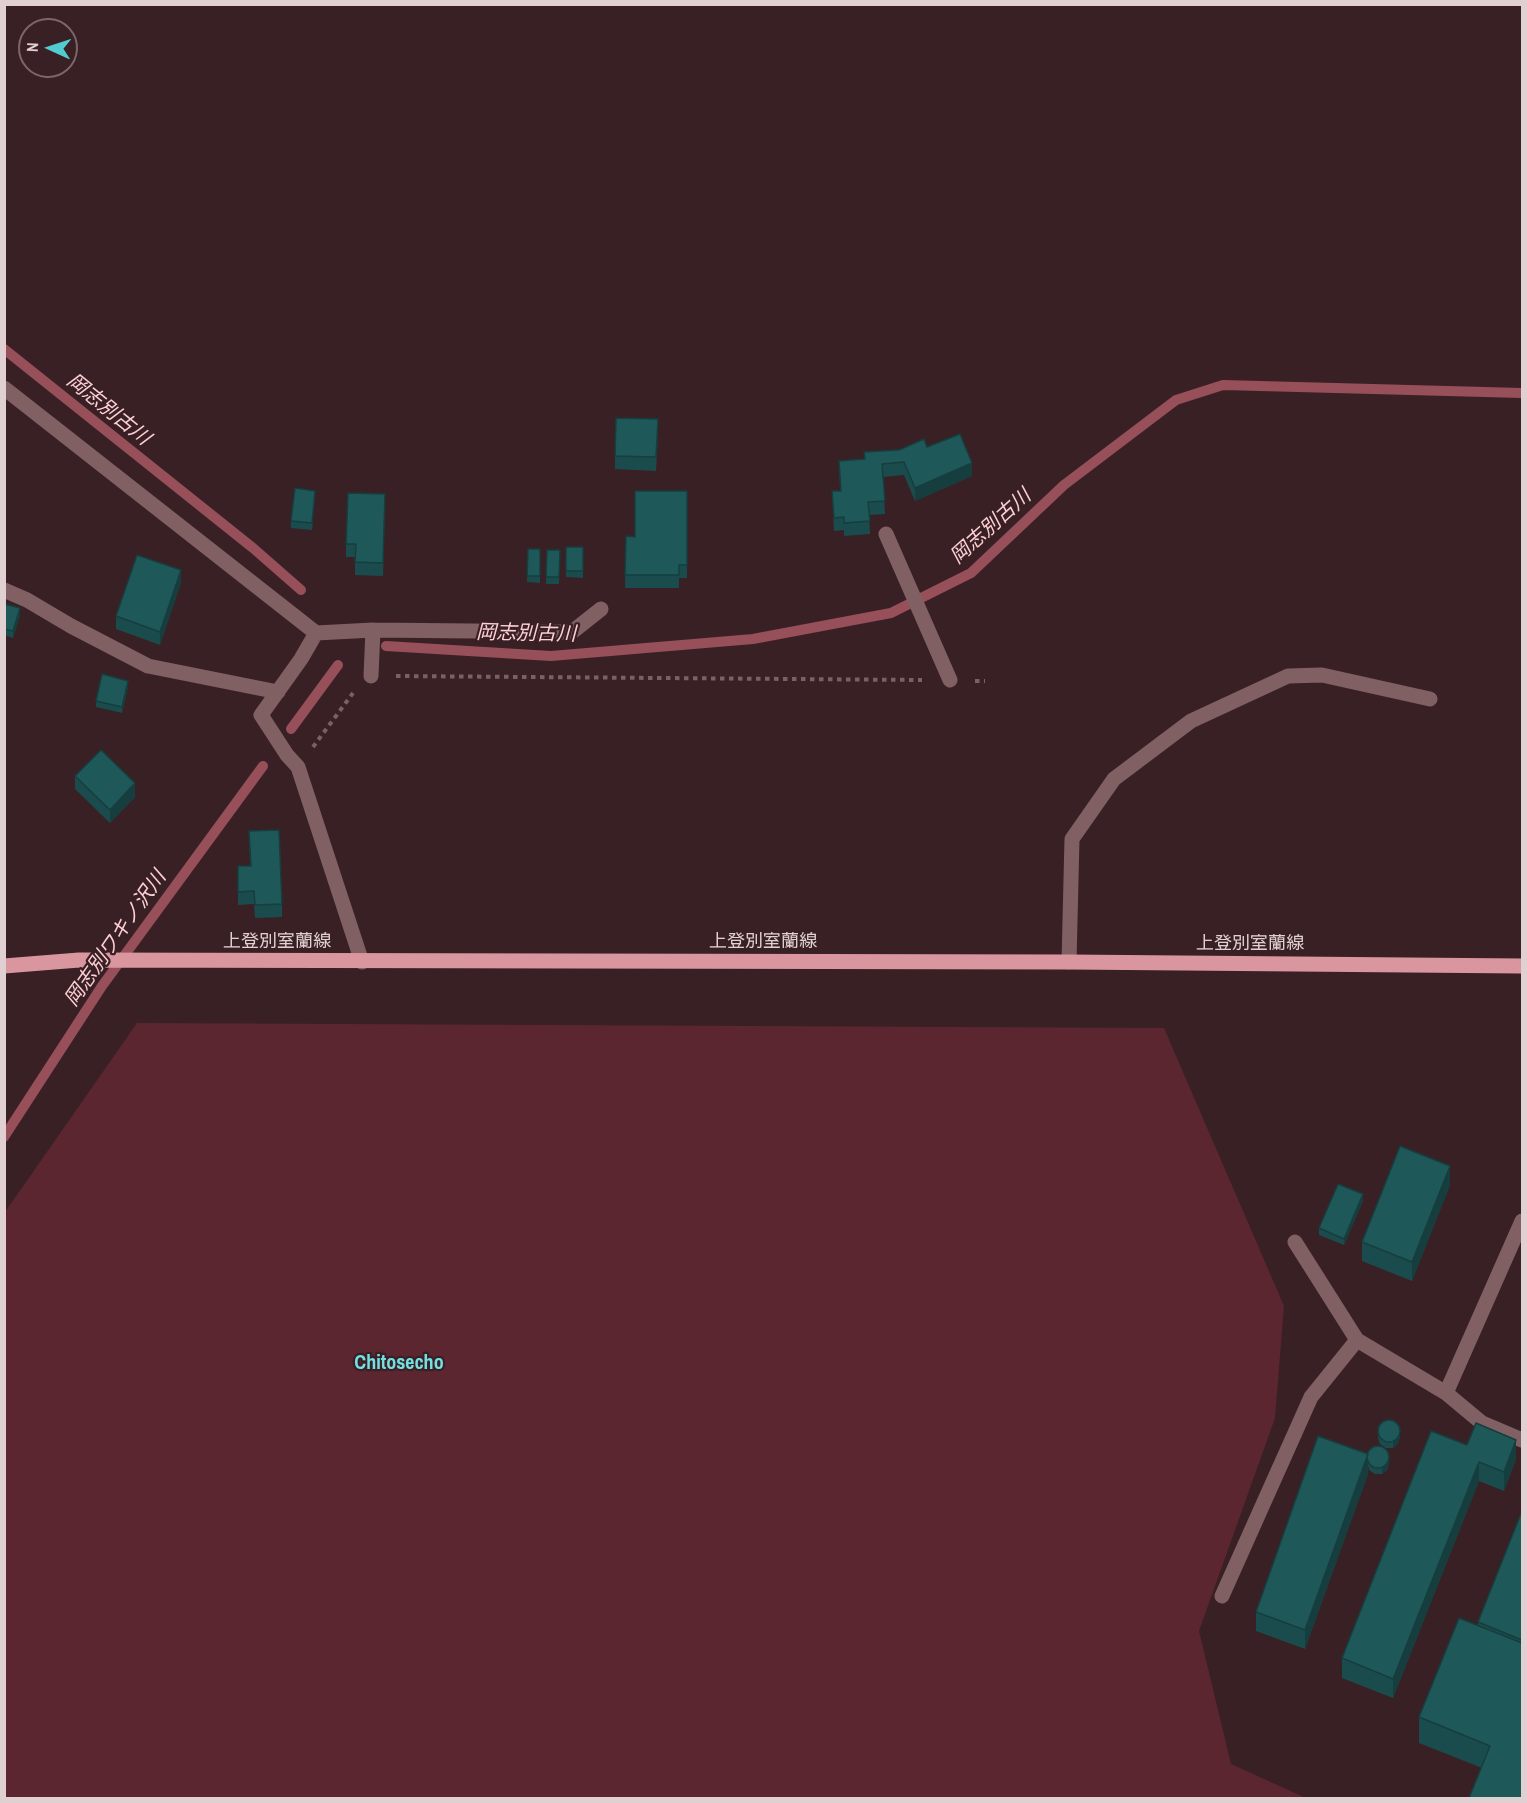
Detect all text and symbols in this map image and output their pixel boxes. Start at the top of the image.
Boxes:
north arrow [18,18,78,78]
text: N [21,42,43,52]
water label: 岡志別古川 [62,369,154,451]
water label: 岡志別古川 [946,485,1036,569]
water label: 岡志別古川 [476,621,576,647]
water label: 岡志別ワキノ沢川 [60,867,172,1011]
street label: 上登別室蘭線 [223,931,331,953]
street label: 上登別室蘭線 [709,931,817,953]
street label: 上登別室蘭線 [1196,933,1304,955]
district label: Chitosecho [354,1352,444,1376]

